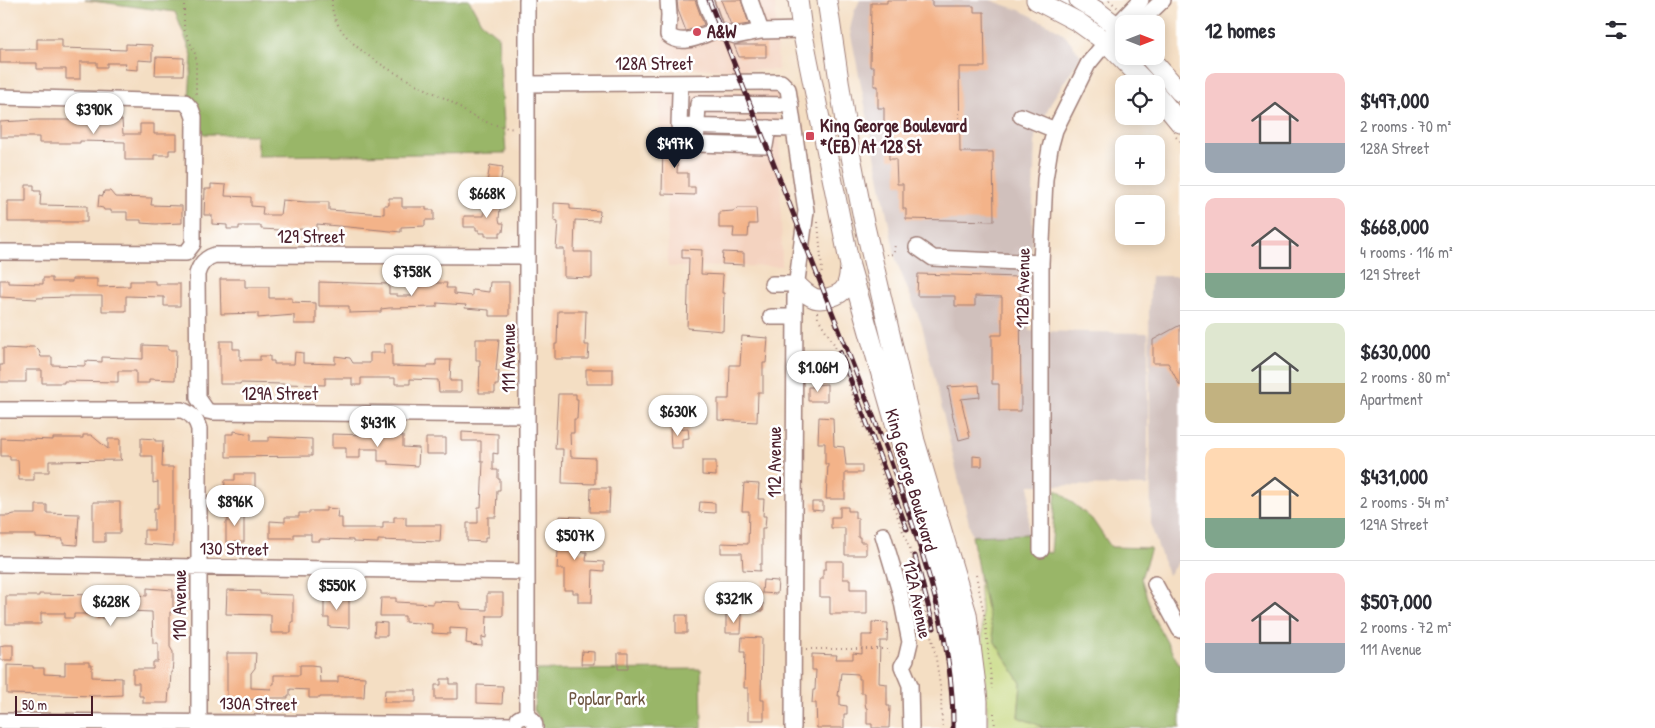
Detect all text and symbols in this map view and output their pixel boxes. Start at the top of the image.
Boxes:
north arrow [1115,15,1165,65]
map controls [1115,15,1165,245]
text: 12 homes [1205,16,1275,45]
icon: filters [1602,16,1630,44]
place label: A&W [707,19,737,44]
marker: A&W [691,26,703,38]
street label: 128A Street [615,51,694,76]
button: locate [1115,75,1165,125]
text: $497,000 [1360,86,1429,115]
pin: $390K [59,92,129,135]
icon: home [1245,93,1305,153]
text: $390K [76,98,112,120]
place label: King George Boulevard *(EB) At 128 St [820,113,967,159]
text: 2 rooms · 70 m² [1360,115,1451,137]
pin: $497K [640,126,710,169]
marker: King George Boulevard *(EB) At 128 St [804,130,816,142]
text: $497K [657,132,693,154]
button: + [1115,135,1165,185]
text: 128A Street [1360,137,1429,159]
pin: $668K [452,176,522,219]
text: $668K [469,182,505,204]
button: − [1115,195,1165,245]
text: $668,000 [1360,212,1429,241]
icon: home [1245,218,1305,278]
street label: 129 Street [277,224,346,249]
text: 4 rooms · 116 m² [1360,241,1453,263]
street label: 112B Avenue [1009,248,1036,328]
pin: $758K [377,254,447,297]
text: $758K [393,260,431,282]
text: 129 Street [1360,263,1420,285]
street label: 111 Avenue [496,323,521,393]
text: $630,000 [1360,337,1430,366]
icon: home [1245,343,1305,403]
pin: $1.06M [777,350,859,393]
text: $1.06M [798,356,838,378]
text: 2 rooms · 80 m² [1360,366,1450,388]
street label: 129A Street [242,381,319,406]
text: Apartment [1360,388,1423,410]
pin: $630K [643,394,713,437]
text: $630K [659,400,697,422]
pin: $431K [343,406,413,448]
street label: King George Boulevard [879,406,944,554]
text: $431K [360,411,396,433]
street label: 112 Avenue [762,426,787,498]
text: $431,000 [1360,462,1428,491]
icon: home [1245,468,1305,528]
pin: $896K [200,484,270,527]
text: $896K [217,490,253,512]
text: 2 rooms · 54 m² [1360,491,1449,513]
text: 129A Street [1360,513,1428,535]
pin: $507K [540,518,610,561]
text: $507K [556,524,594,546]
street label: 130 Street [199,535,269,562]
street label: 112A Avenue [897,557,938,641]
pin: $550K [302,568,372,611]
street label: 110 Avenue [167,570,192,640]
text: $550K [318,574,356,596]
pin: $321K [699,582,769,624]
pin: $628K [76,584,146,627]
text: $321K [716,587,752,609]
text: $507,000 [1360,587,1432,616]
text: $628K [92,590,130,612]
icon: home [1245,593,1305,653]
text: 2 rooms · 72 m² [1360,616,1451,638]
text: 111 Avenue [1360,638,1422,660]
park label: Poplar Park [569,686,646,711]
street label: 130A Street [219,690,298,717]
scale bar [15,693,92,716]
text: 50 m [22,695,47,714]

